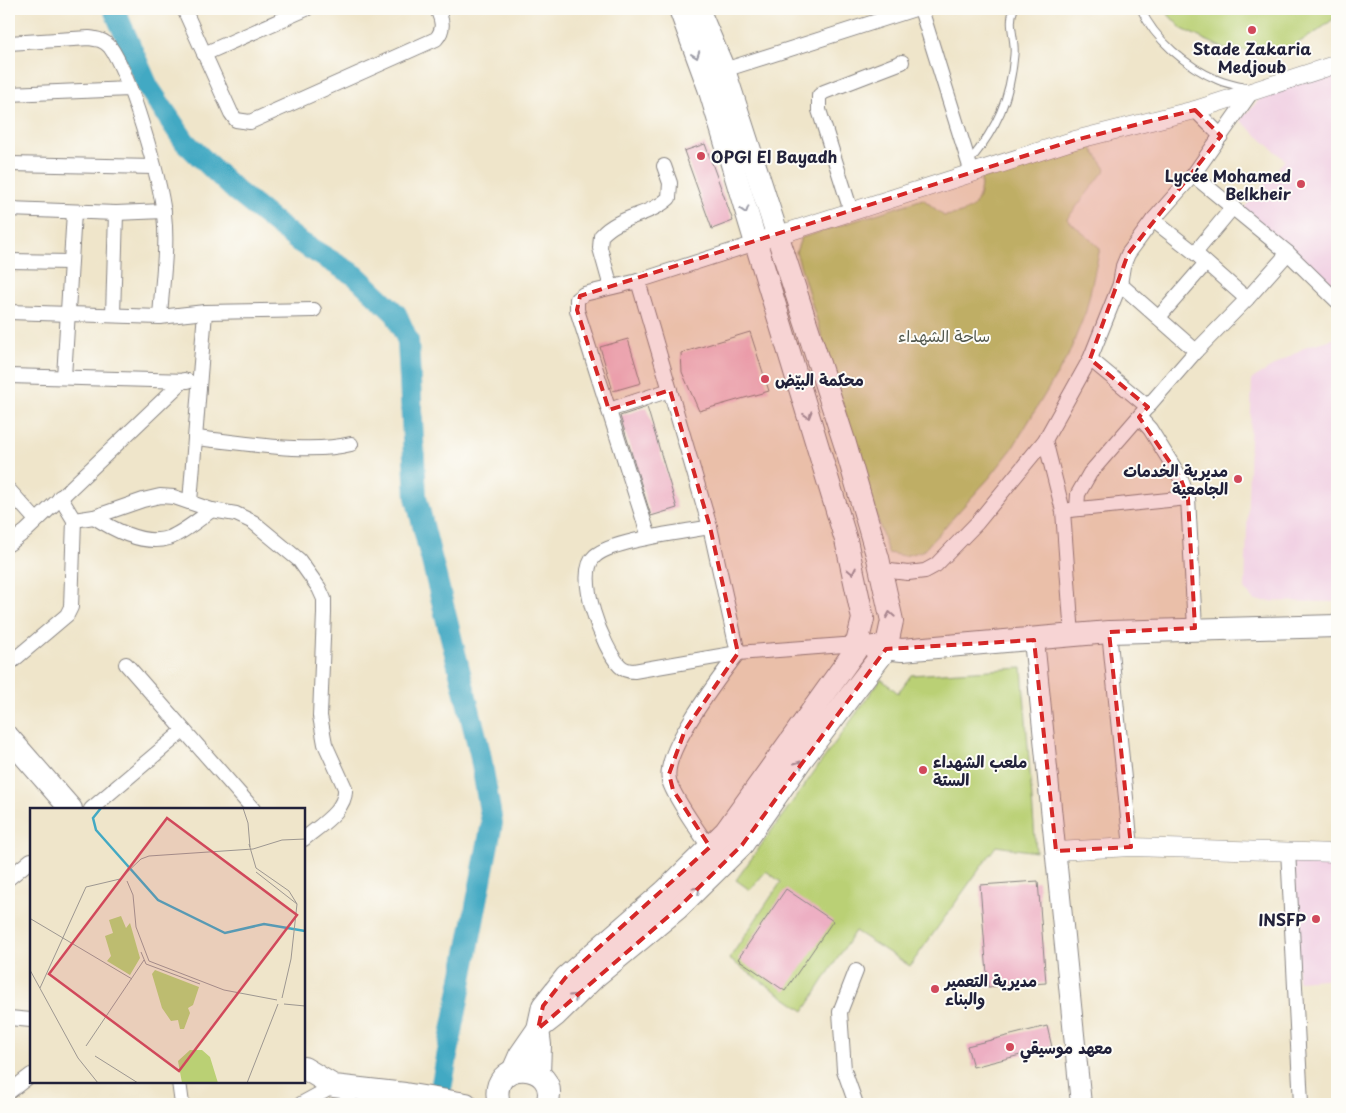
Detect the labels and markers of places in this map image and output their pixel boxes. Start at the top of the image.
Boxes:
marker: Stade Zakaria Medjoub [1246,24,1258,36]
place label: Stade Zakaria Medjoub [1193,36,1311,78]
place label: OPGI El Bayadh [711,144,837,168]
marker: OPGI El Bayadh [695,150,707,162]
place label: Lycée Mohamed Belkheir [1165,163,1292,205]
marker: Lycée Mohamed Belkheir [1295,178,1307,190]
place label: محكمة البيّض [775,367,864,391]
marker: محكمة البيّض [759,373,771,385]
place label: مديرية الخدمات الجامعية [1123,458,1228,500]
marker: مديرية الخدمات الجامعية [1232,473,1244,485]
place label: ملعب الشهداء الستة [933,749,1027,791]
marker: ملعب الشهداء الستة [917,764,929,776]
place label: INSFP [1258,907,1306,931]
marker: INSFP [1310,913,1322,925]
place label: مديرية التعمير والبناء [943,968,1037,1010]
marker: مديرية التعمير والبناء [929,983,941,995]
place label: معهد موسيقي [1020,1035,1113,1063]
marker: معهد موسيقي [1004,1041,1016,1053]

